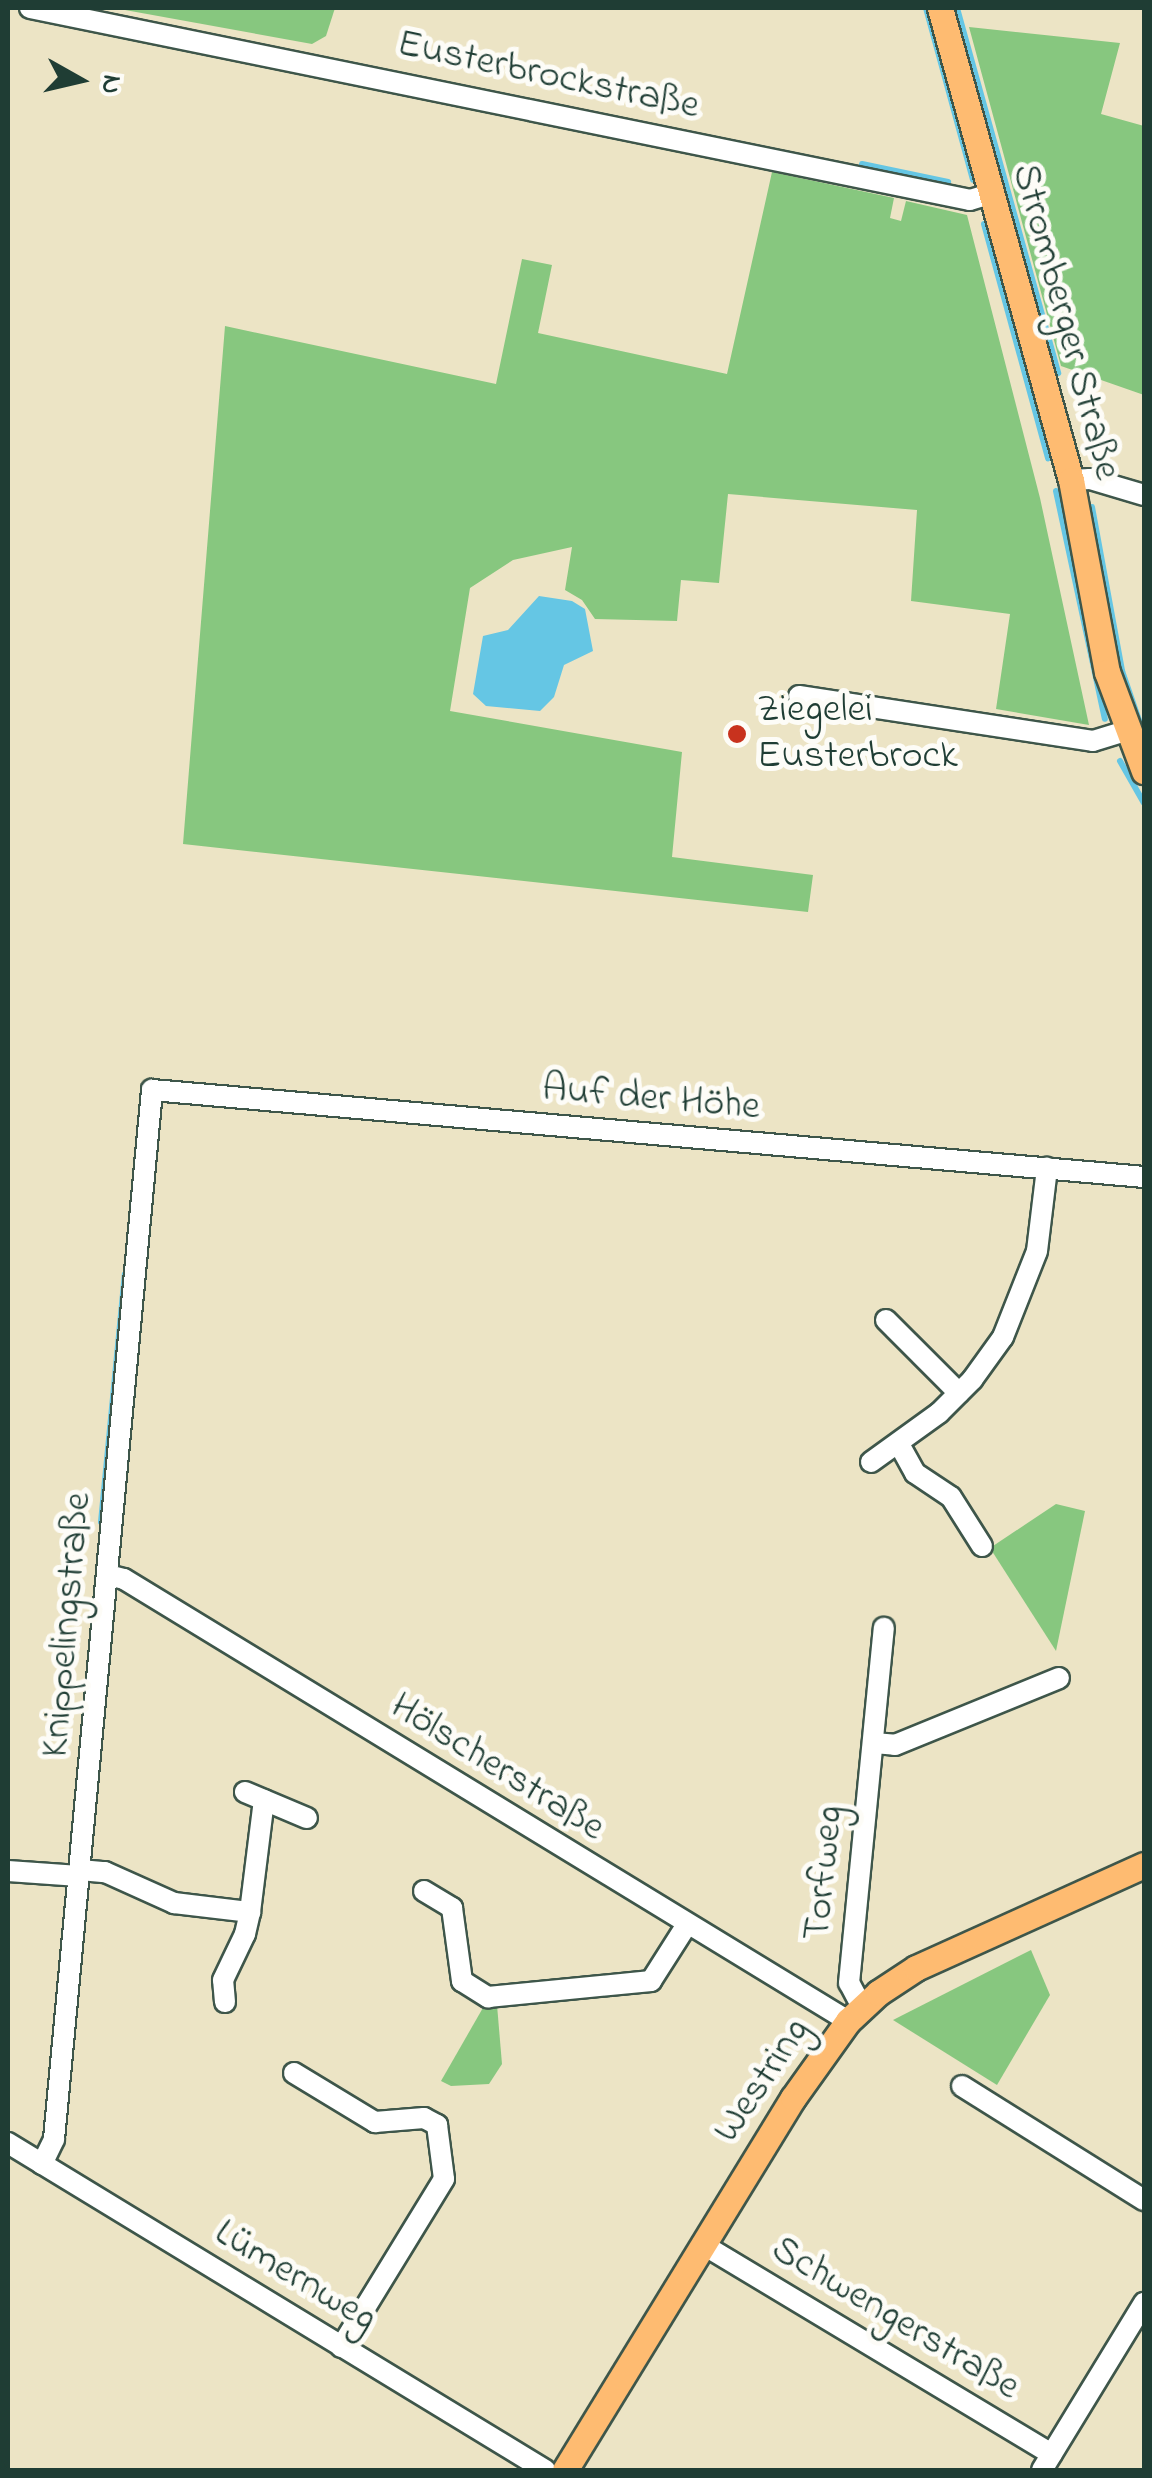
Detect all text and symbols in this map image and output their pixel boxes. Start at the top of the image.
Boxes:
street label: Eusterbrockstraße [393,21,703,131]
north arrow [30,30,130,130]
text: N [89,72,132,96]
street label: Stromberger Straße [1000,159,1130,485]
place label: Ziegelei Eusterbrock [757,687,958,781]
marker: Ziegelei Eusterbrock [726,723,748,745]
street label: Auf der Höhe [540,1066,762,1132]
street label: Knippelingstraße [32,1490,104,1760]
street label: Hölscherstraße [381,1683,613,1853]
street label: Torfweg [794,1803,856,1943]
street label: Westring [704,2010,822,2152]
street label: Lümernweg [205,2210,385,2344]
street label: Schwengerstraße [762,2226,1028,2412]

